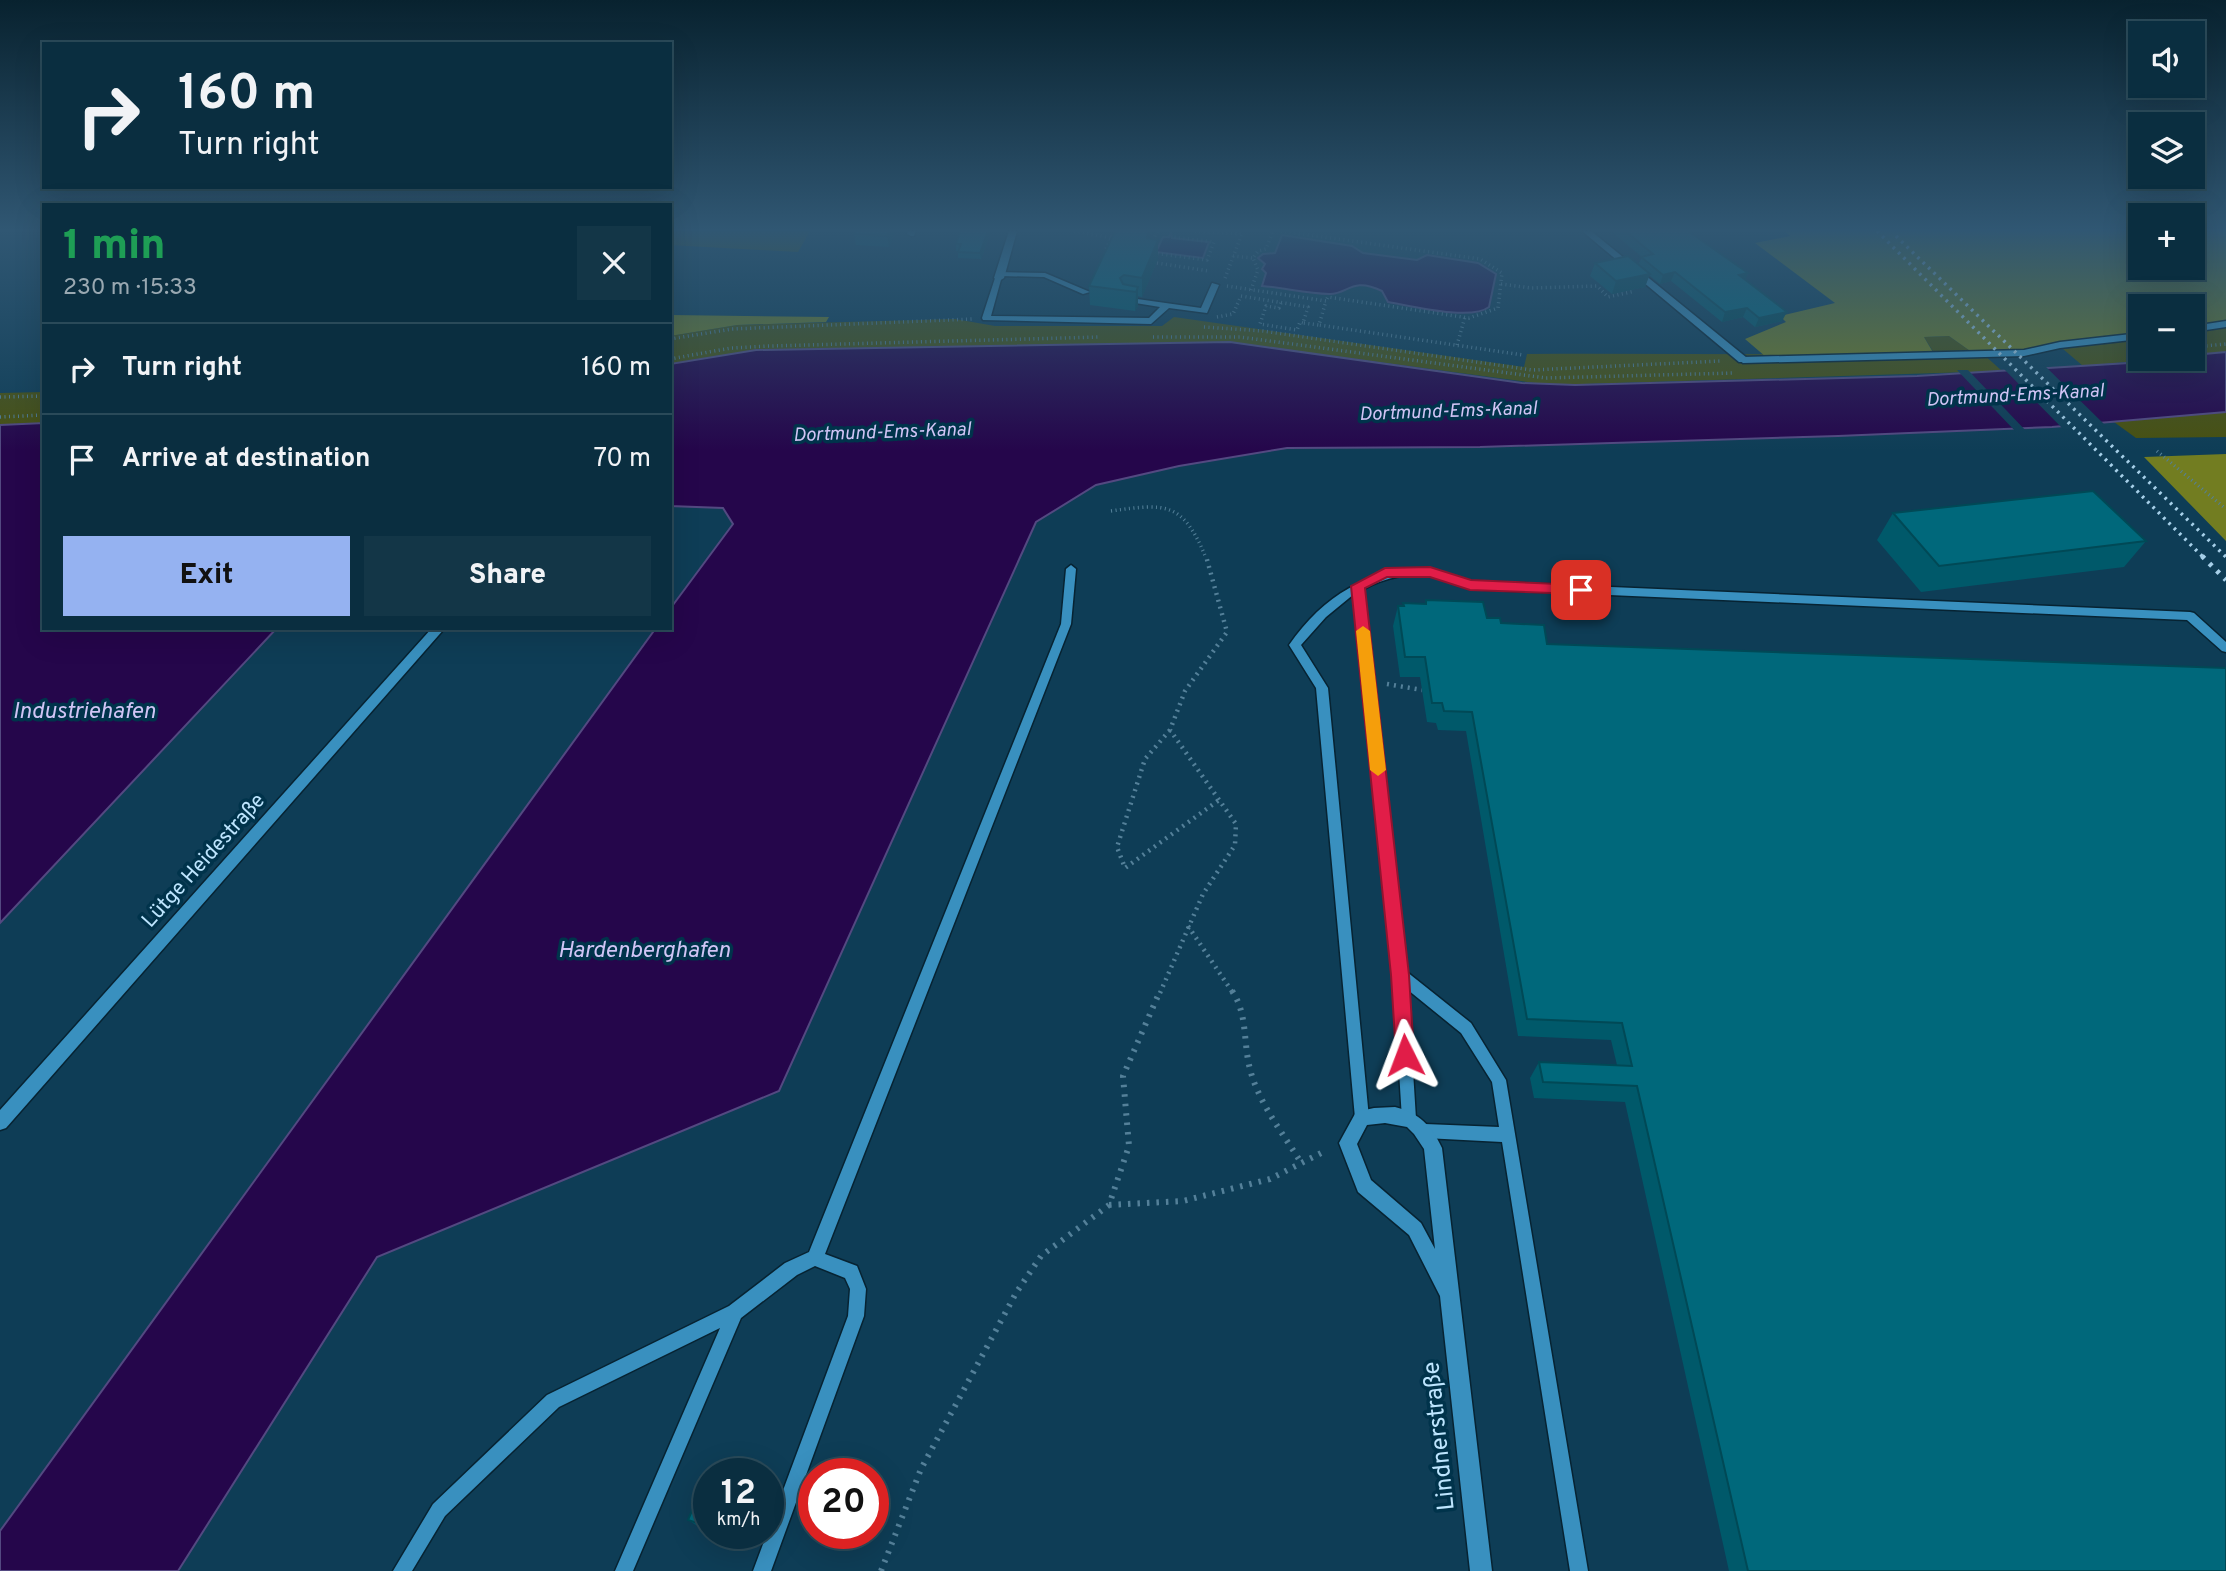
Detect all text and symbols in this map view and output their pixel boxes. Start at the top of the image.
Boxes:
map controls [2128,21,2205,371]
button: sound [2128,21,2205,98]
text: 160 m [178,65,315,127]
icon: right [63,70,154,161]
button: layers [2128,112,2205,189]
text: Turn right [178,126,320,166]
button: + [2128,203,2205,280]
text: 1 min [63,221,166,274]
button: close [577,226,651,300]
text: 230 m · 15:33 [63,274,197,303]
button: − [2128,294,2205,371]
icon: right [63,350,101,388]
text: Turn right [122,352,242,385]
text: 160 m [581,352,651,385]
water label: Dortmund-Ems-Kanal [1926,379,2106,413]
water label: Dortmund-Ems-Kanal [1359,397,1538,427]
water label: Dortmund-Ems-Kanal [793,418,972,448]
icon: arrive [63,441,101,479]
text: Arrive at destination [122,443,370,476]
text: 70 m [593,443,651,476]
button: Exit [63,536,350,616]
button: Share [364,536,651,616]
pin [1551,560,1611,620]
icon: arrive [1562,571,1600,609]
water label: Industriehafen [13,698,156,727]
street label: Lütge Heidestraße [136,788,272,934]
water label: Hardenberghafen [558,937,731,966]
position arrow [1368,1018,1442,1092]
street label: Lindnerstraße [1417,1360,1463,1512]
speed limit sign: 20 [798,1458,889,1549]
text: 12 [721,1472,756,1516]
text: km/h [717,1509,760,1532]

